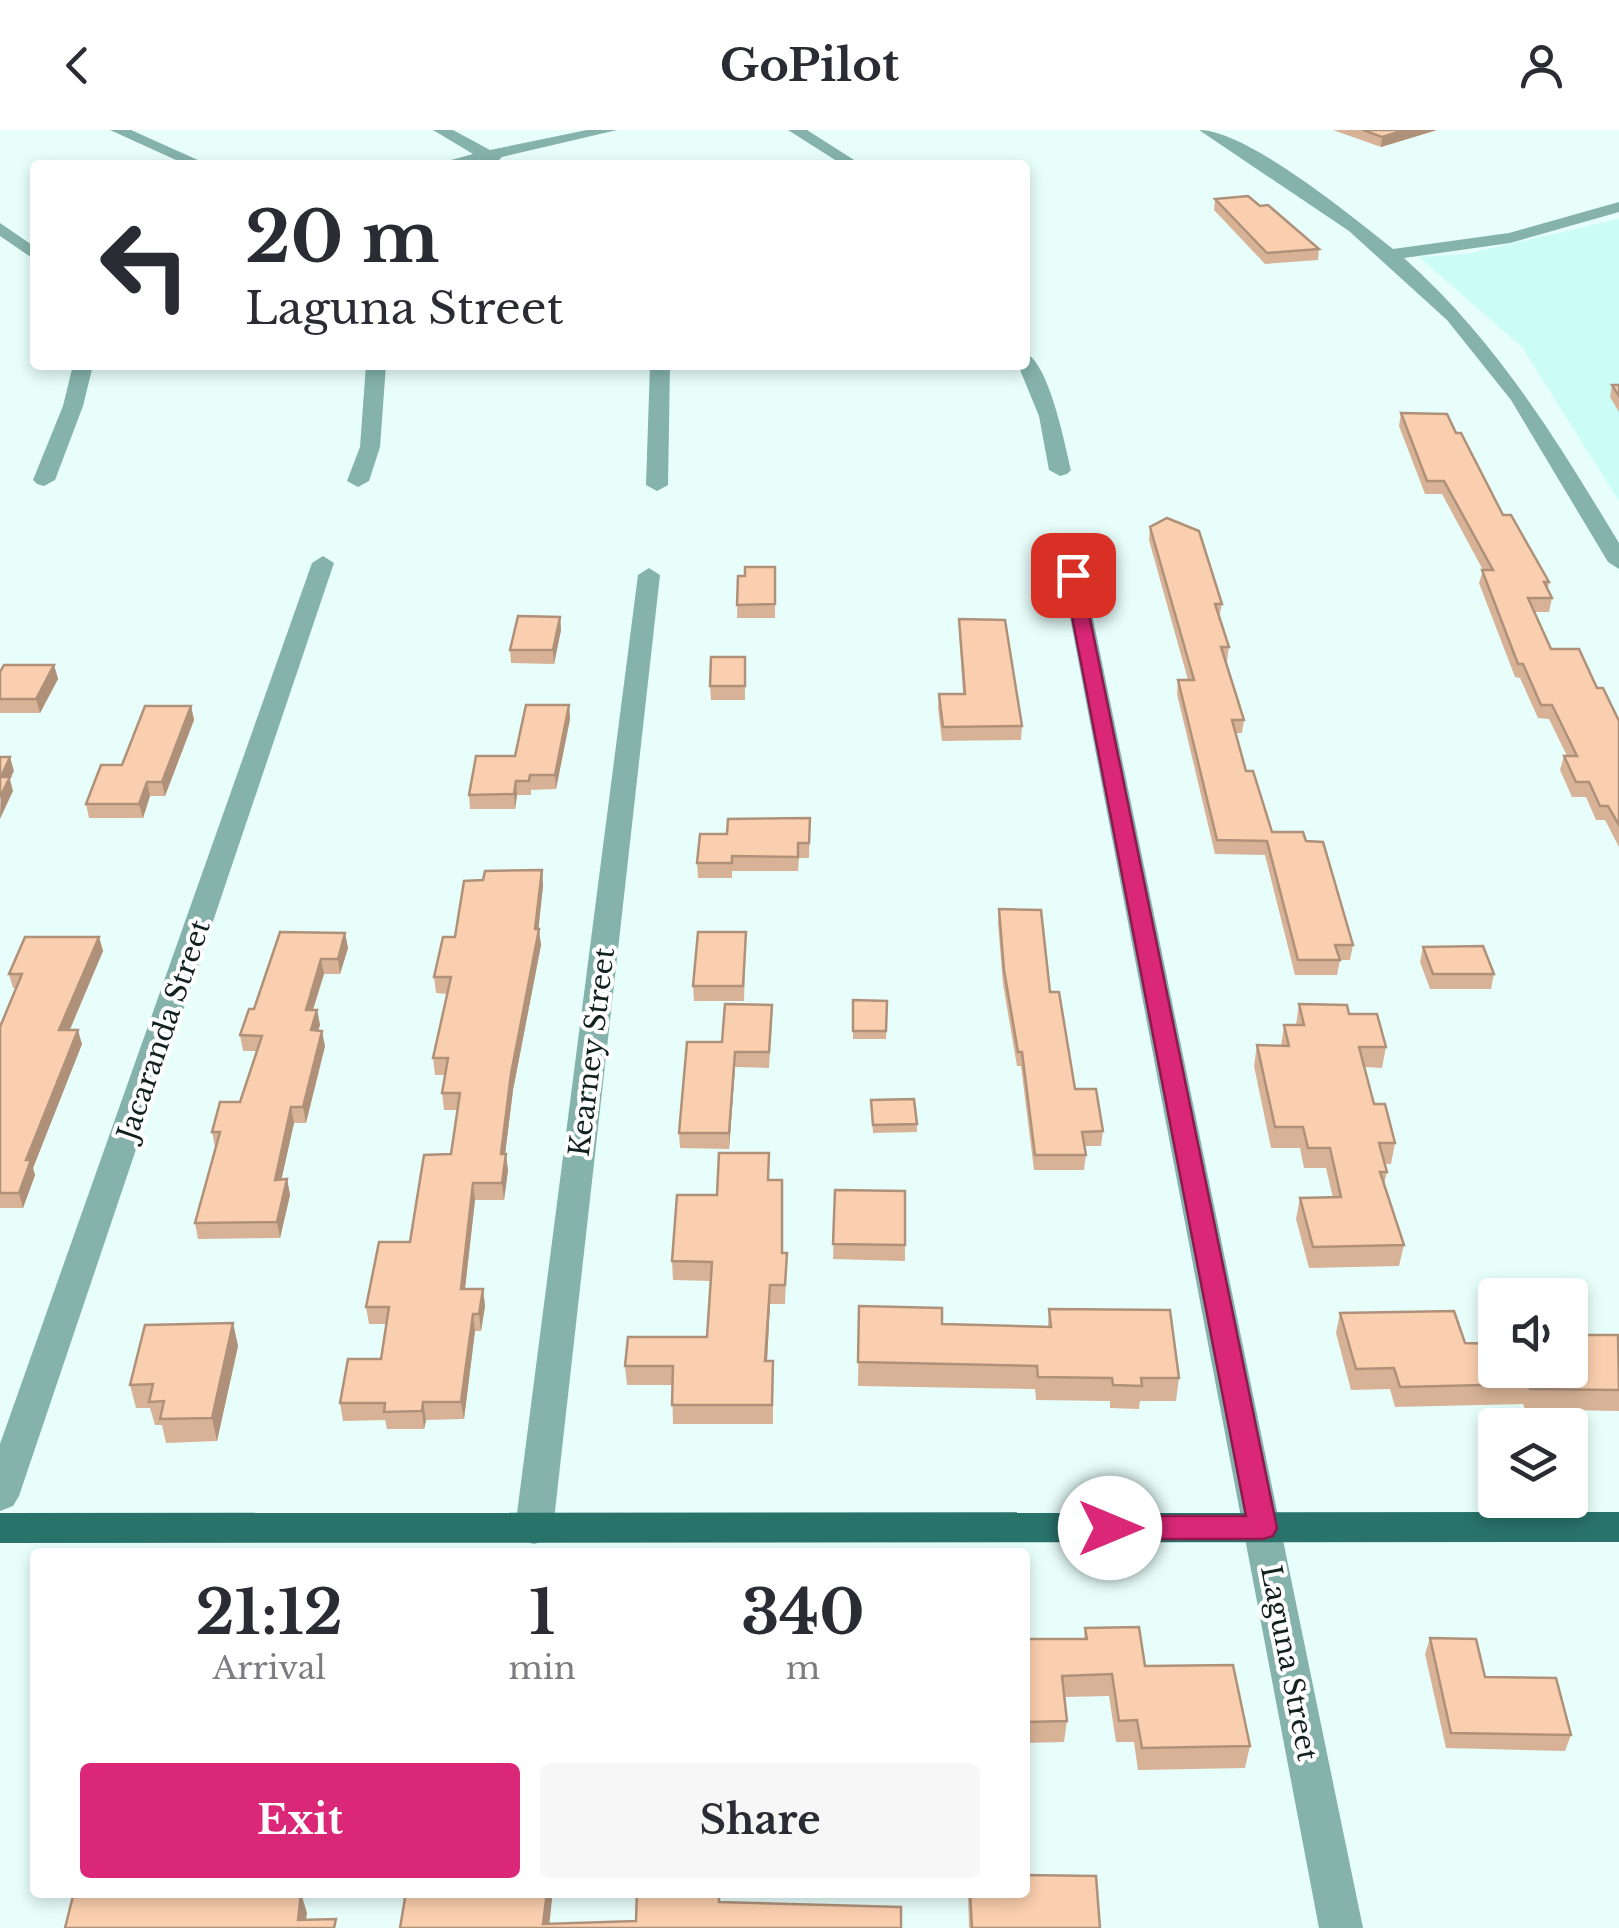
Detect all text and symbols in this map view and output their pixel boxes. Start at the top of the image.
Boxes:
text: GoPilot [720,37,899,93]
icon: back [50,38,105,93]
icon: person [1514,38,1569,93]
text: 20 m [245,194,439,281]
icon: left [80,200,210,330]
text: Laguna Street [245,280,563,336]
pin [1031,533,1116,618]
icon: arrive [1046,548,1101,603]
street label: Jacaranda Street [109,915,218,1149]
street label: Kearney Street [562,945,622,1159]
map controls [1478,1278,1588,1518]
button: sound [1478,1278,1588,1388]
button: layers [1478,1408,1588,1518]
position arrow [1058,1476,1162,1580]
street label: Laguna Street [1253,1562,1325,1764]
text: 21:12 [195,1576,343,1650]
text: 1 [529,1576,555,1650]
text: 340 [741,1576,865,1650]
text: Arrival [213,1648,326,1688]
text: min [508,1648,576,1688]
text: m [786,1648,820,1688]
button: Exit [80,1763,520,1878]
button: Share [540,1763,980,1878]

